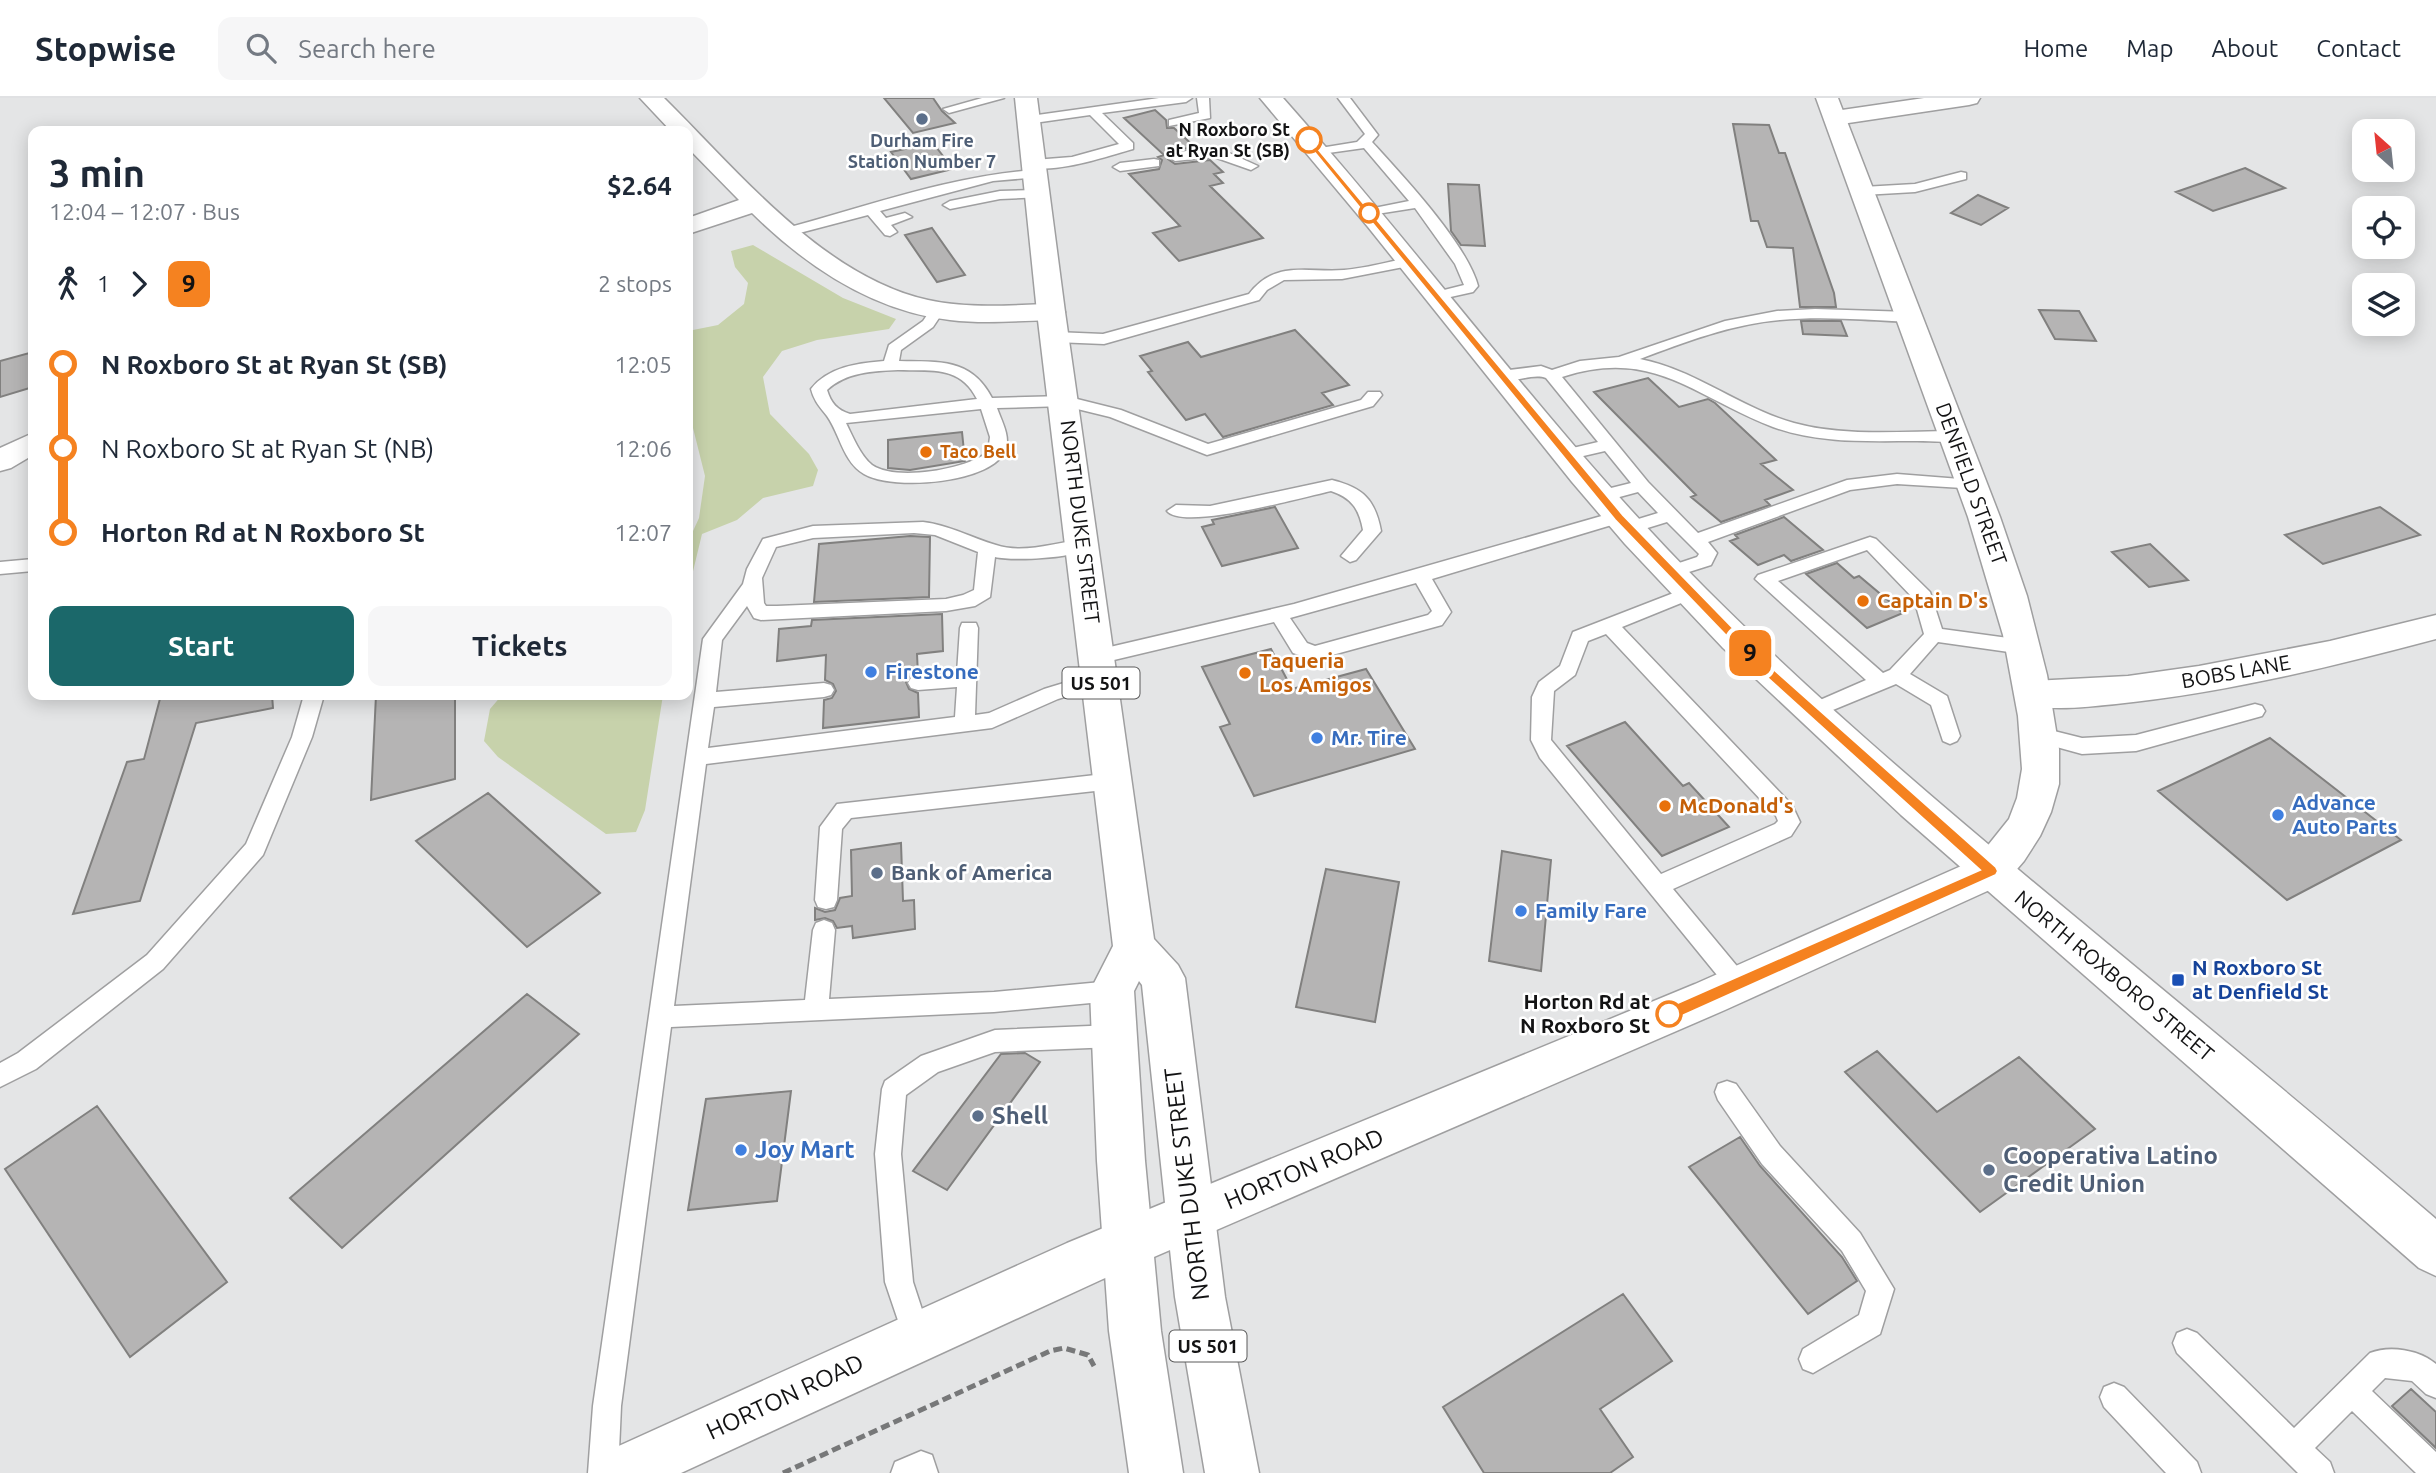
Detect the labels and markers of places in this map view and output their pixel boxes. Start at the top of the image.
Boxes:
marker: Durham Fire Station Number 7 [914,111,930,127]
place label: N Roxboro St at Ryan St (SB) [1166,119,1290,161]
marker: N Roxboro St at Ryan St (SB) [1296,127,1322,153]
place label: Durham Fire Station Number 7 [848,130,996,171]
unlabelled marker [1359,203,1379,223]
place label: Taco Bell [940,441,1017,461]
marker: Taco Bell [918,444,934,460]
place label: Captain D's [1877,588,1988,612]
marker: Captain D's [1855,593,1871,609]
place label: Taqueria Los Amigos [1259,648,1372,696]
place label: Firestone [885,659,979,683]
marker: Firestone [863,664,879,680]
marker: Taqueria Los Amigos [1237,665,1253,681]
place label: Mr. Tire [1331,725,1407,749]
marker: Mr. Tire [1309,730,1325,746]
place label: Advance Auto Parts [2292,790,2397,838]
place label: McDonald's [1679,793,1794,817]
marker: McDonald's [1657,798,1673,814]
marker: Advance Auto Parts [2270,807,2286,823]
place label: Bank of America [891,860,1052,884]
marker: Bank of America [869,865,885,881]
place label: Family Fare [1535,898,1647,922]
marker: Family Fare [1513,903,1529,919]
place label: N Roxboro St at Denfield St [2192,955,2329,1003]
marker: N Roxboro St at Denfield St [2170,972,2186,988]
place label: Horton Rd at N Roxboro St [1520,989,1650,1037]
marker: Horton Rd at N Roxboro St [1656,1001,1682,1027]
place label: Shell [992,1102,1048,1129]
marker: Shell [970,1108,986,1124]
place label: Joy Mart [755,1136,855,1163]
marker: Joy Mart [733,1142,749,1158]
place label: Cooperativa Latino Credit Union [2003,1142,2218,1197]
marker: Cooperativa Latino Credit Union [1981,1162,1997,1178]

